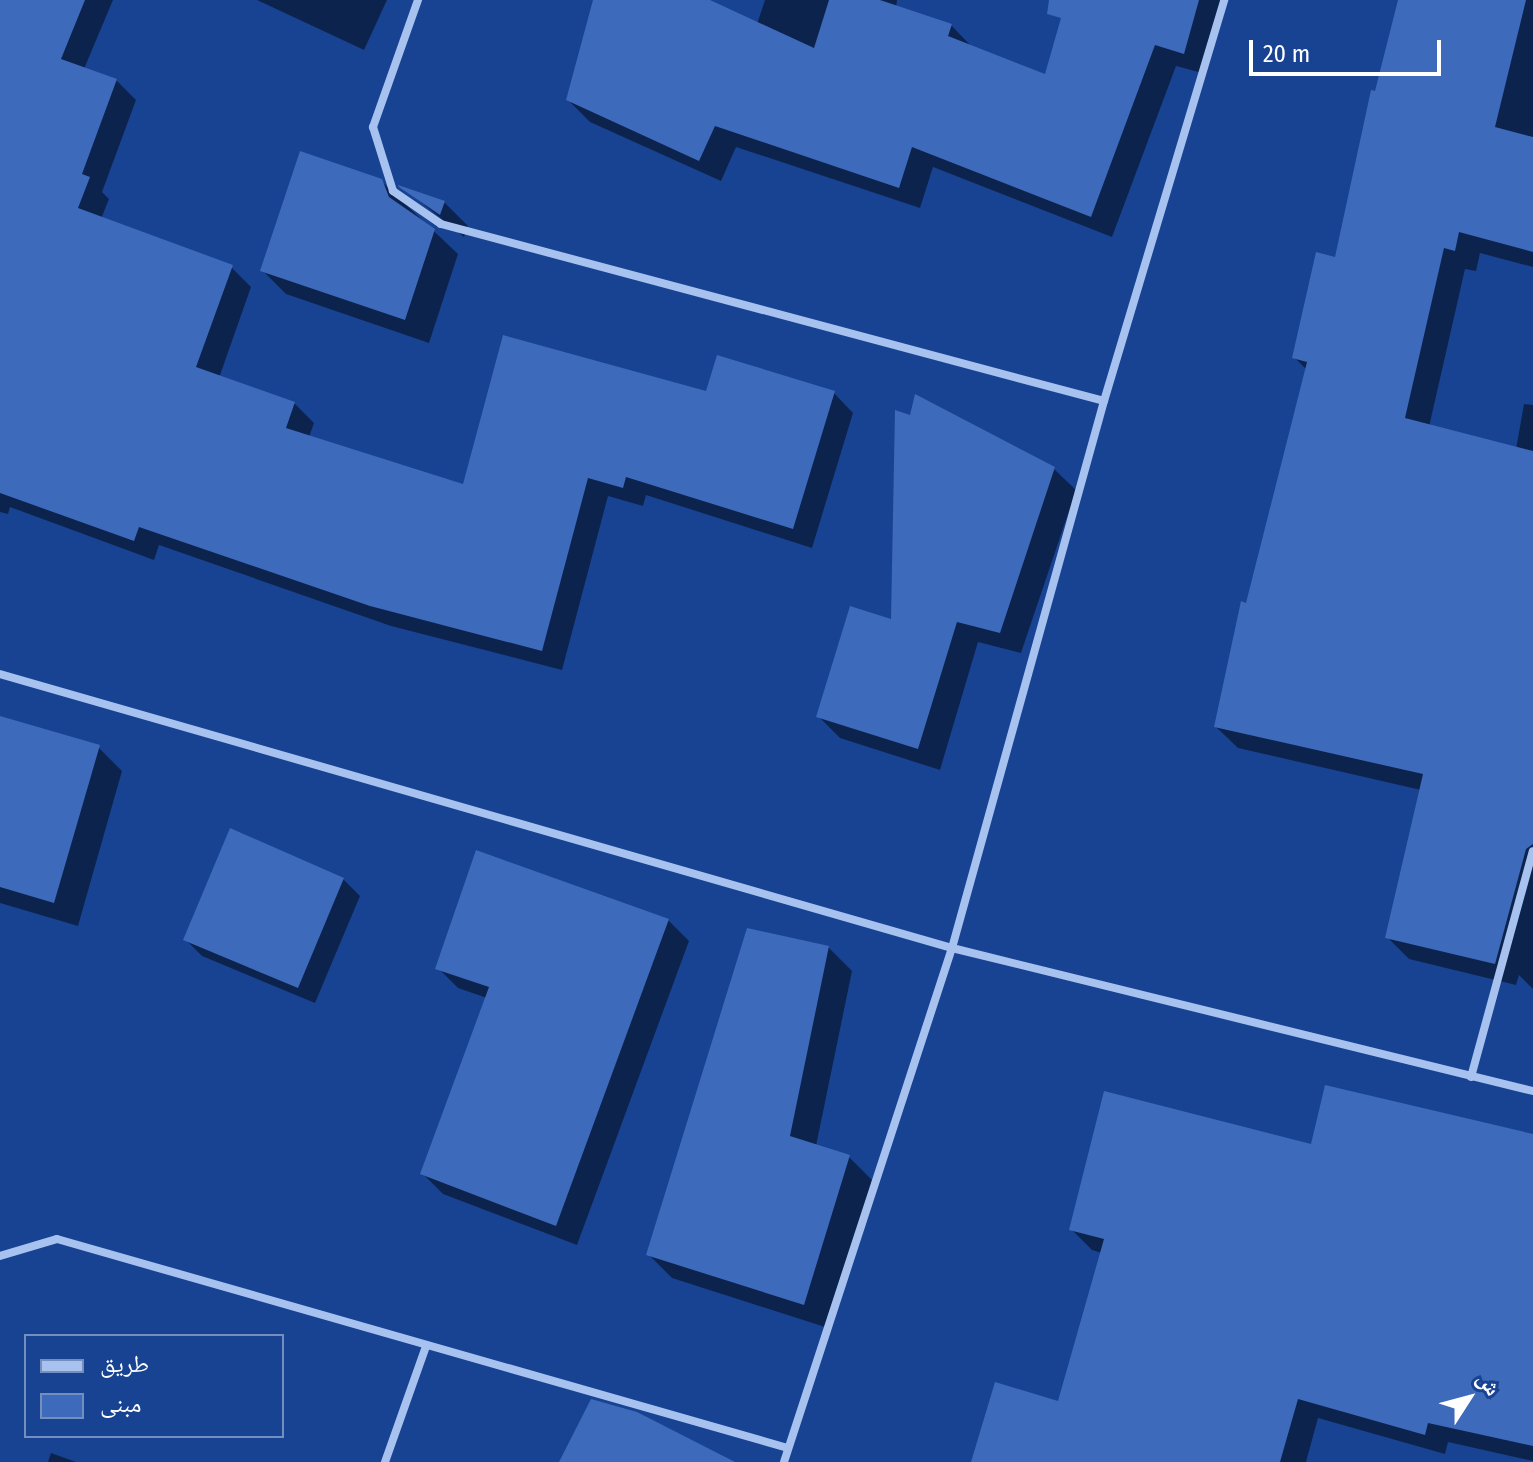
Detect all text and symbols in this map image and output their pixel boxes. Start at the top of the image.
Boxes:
scale bar [1253,24,1445,74]
text: 20 m [1263,40,1310,68]
legend [24,1334,284,1438]
text: طريق [100,1350,149,1378]
north arrow [1429,1358,1509,1438]
text: ش [1471,1366,1507,1401]
text: مبنى [100,1390,141,1418]

